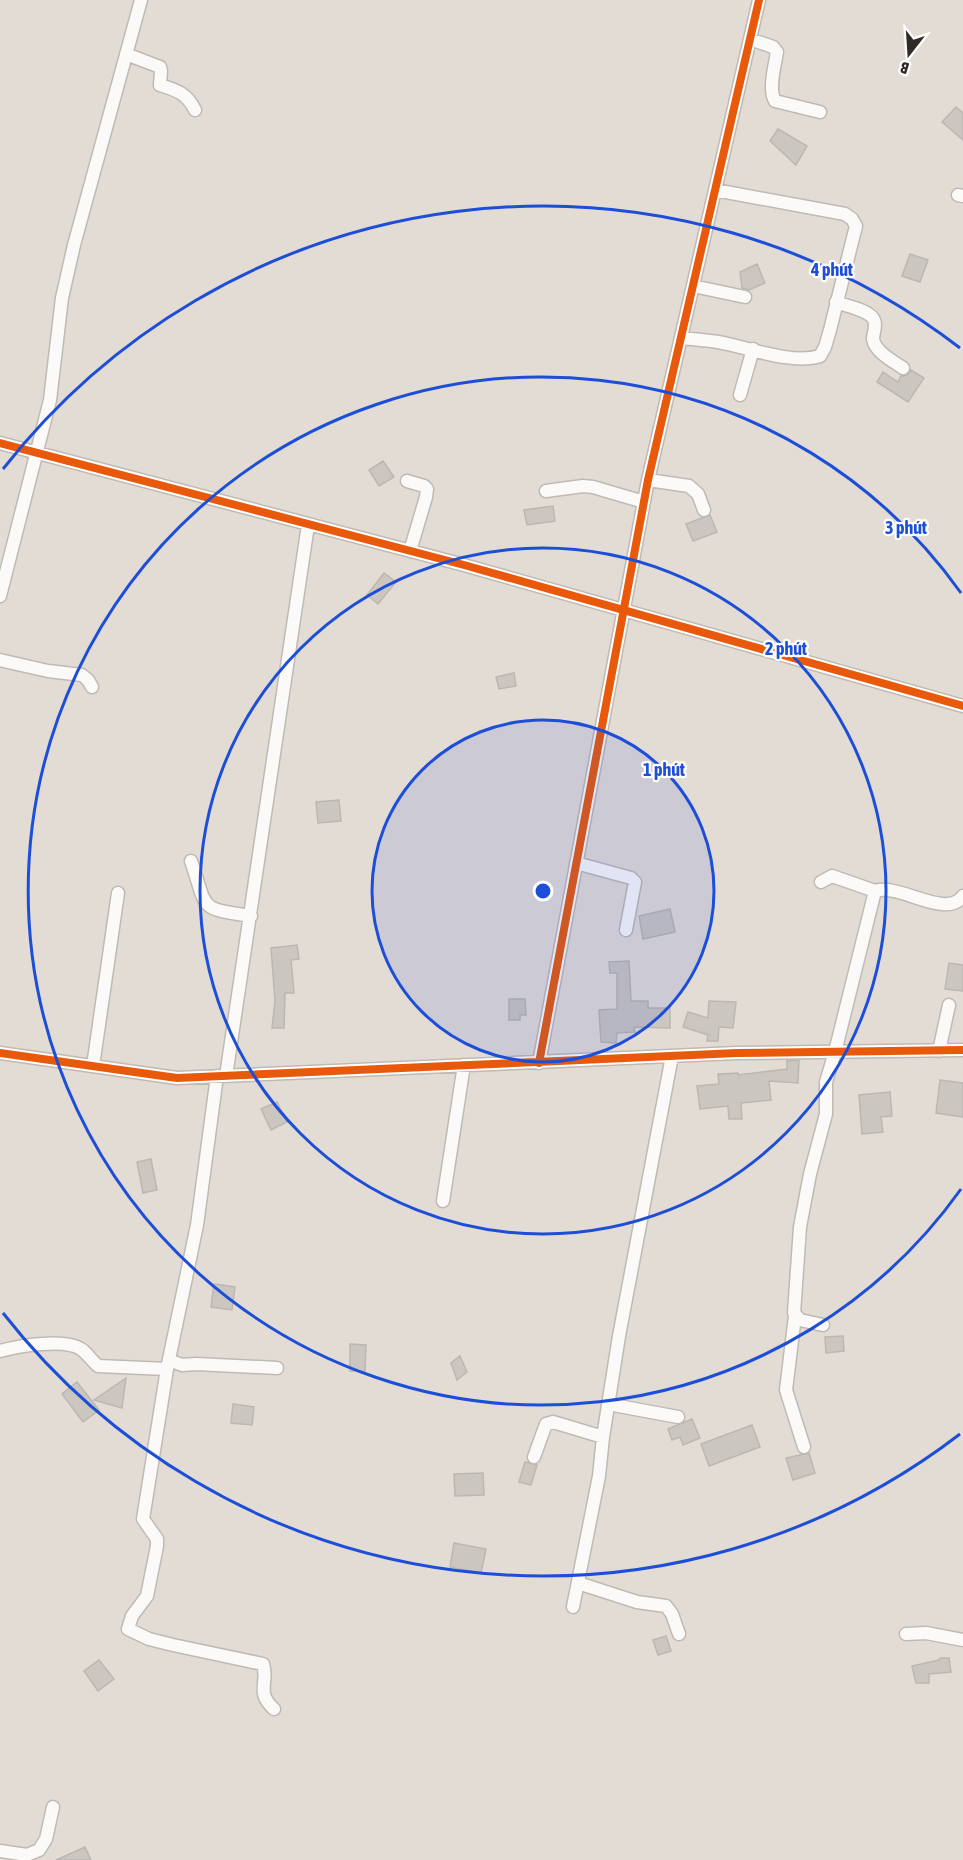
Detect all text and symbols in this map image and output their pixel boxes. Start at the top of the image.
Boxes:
north arrow [879,24,939,84]
text: B [898,59,911,78]
text: 4 phút [810,259,854,280]
text: 3 phút [885,517,928,538]
text: 2 phút [765,638,808,659]
text: 1 phút [643,759,686,780]
centre of rings [533,881,553,901]

